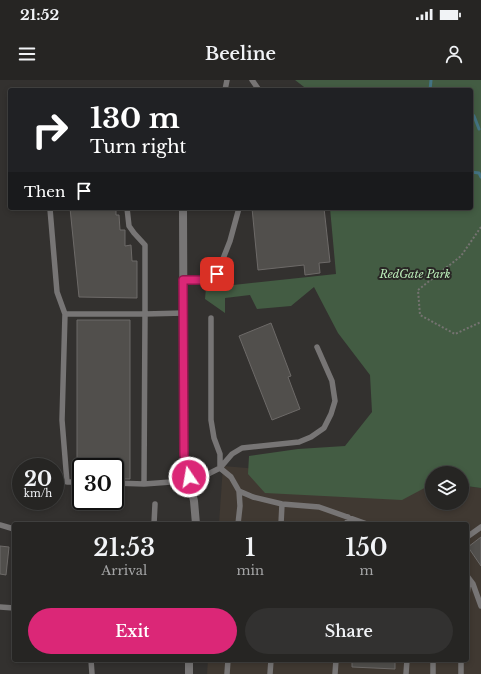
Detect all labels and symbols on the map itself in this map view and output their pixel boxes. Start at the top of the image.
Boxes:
pin [200,257,234,291]
park label: RedGate Park [379,267,451,281]
position arrow [168,456,210,498]
speed limit sign: 30 [72,458,124,510]

